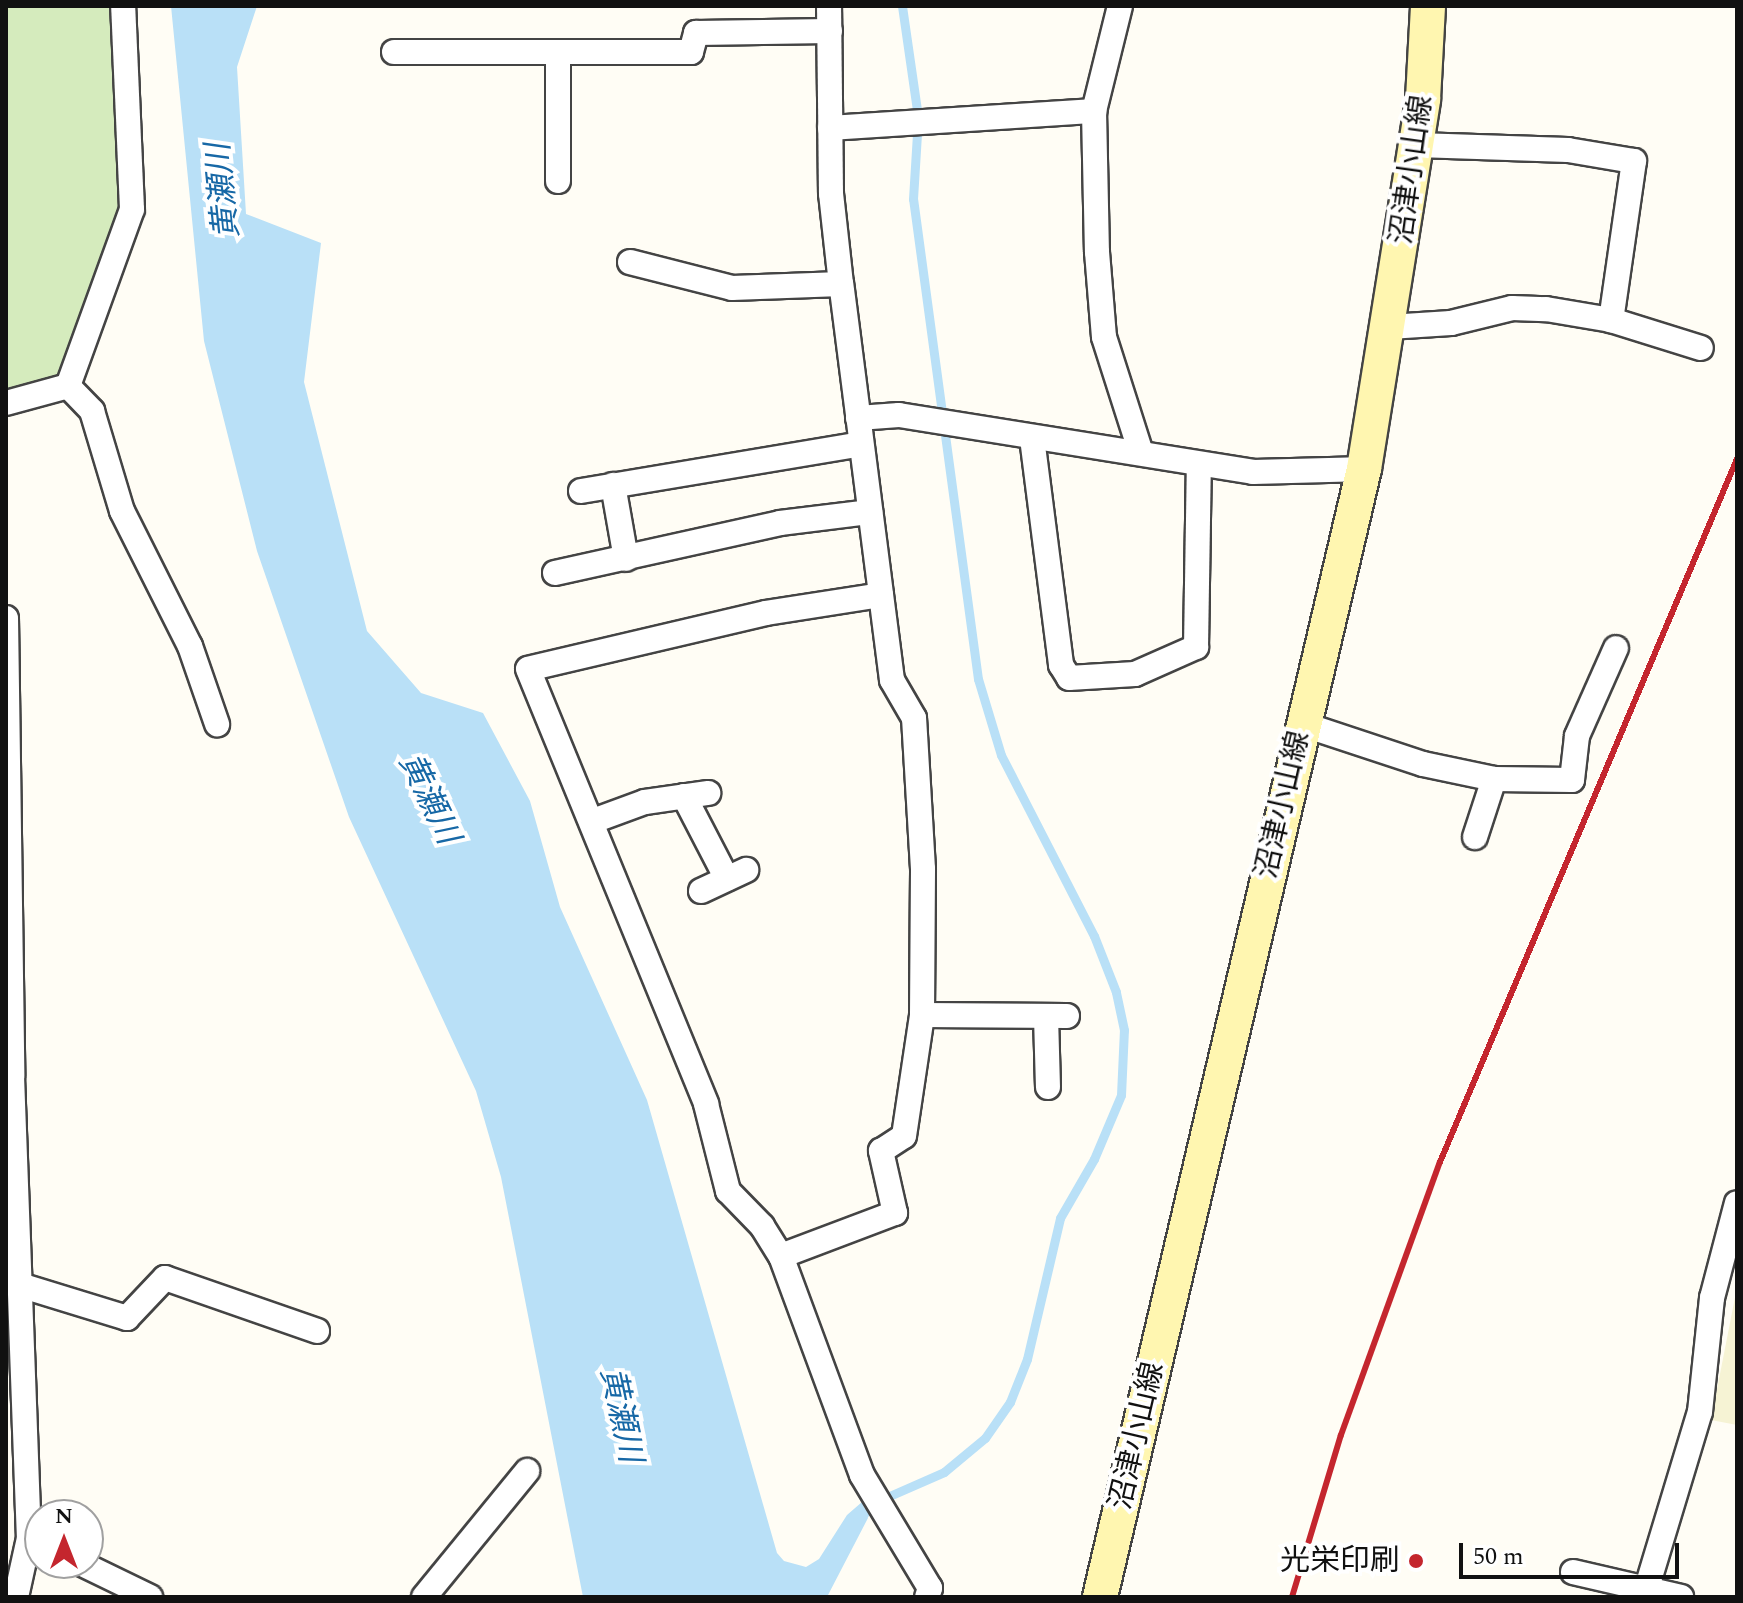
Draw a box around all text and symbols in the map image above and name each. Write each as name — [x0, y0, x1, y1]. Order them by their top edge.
street label: 沼津小山線 — [1384, 93, 1440, 247]
water label: 黄瀬川 — [200, 141, 248, 241]
street label: 沼津小山線 — [1249, 728, 1317, 882]
water label: 黄瀬川 — [390, 747, 466, 851]
street label: 沼津小山線 — [1103, 1359, 1171, 1513]
water label: 黄瀬川 — [591, 1364, 649, 1466]
north arrow — [24, 1499, 104, 1579]
text: N — [55, 1500, 73, 1533]
scale bar — [1463, 1527, 1683, 1577]
text: 50 m — [1473, 1539, 1524, 1575]
place label: 光栄印刷 — [1280, 1543, 1400, 1579]
marker: 光栄印刷 — [1407, 1552, 1425, 1570]

